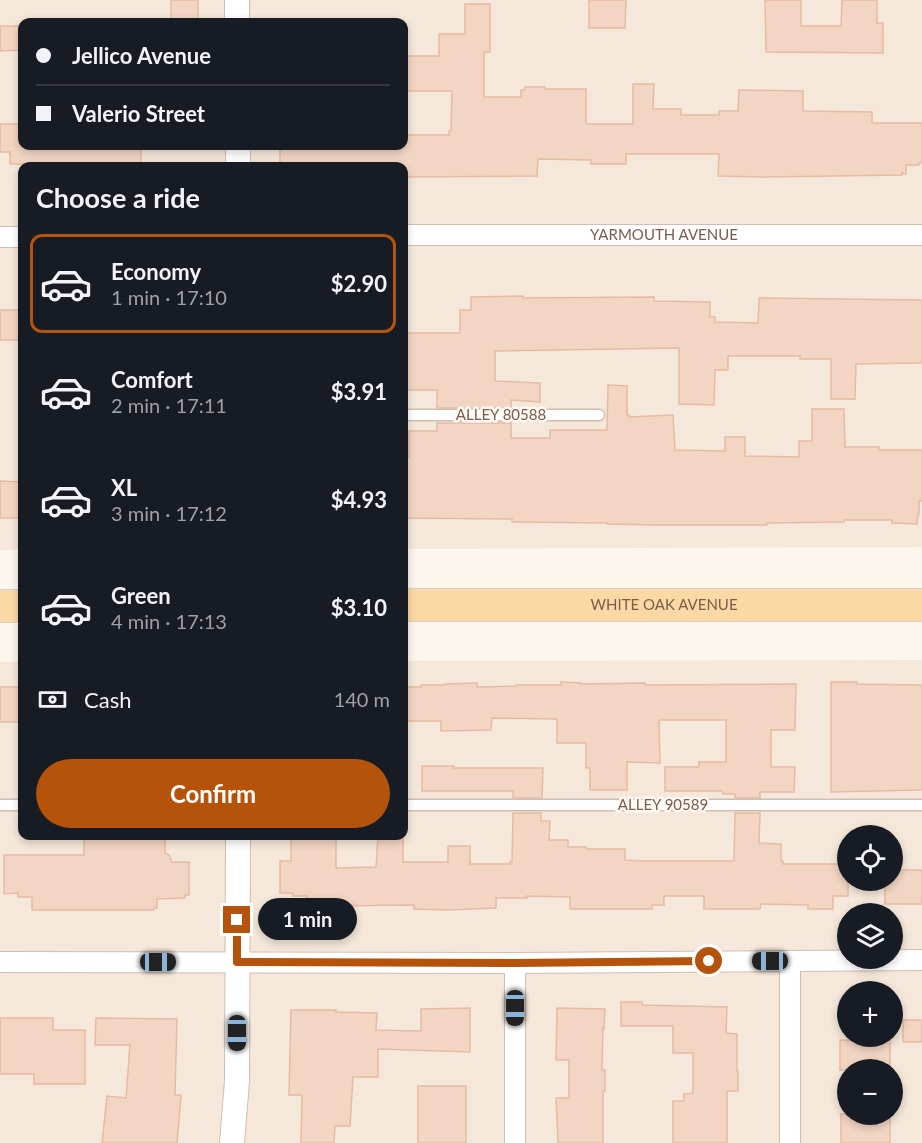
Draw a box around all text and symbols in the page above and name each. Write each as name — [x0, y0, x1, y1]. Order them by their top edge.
text: Jellico Avenue — [72, 42, 211, 69]
text: Valerio Street — [72, 100, 205, 127]
text: Choose a ride — [36, 181, 200, 214]
street label: YARMOUTH AVENUE — [590, 225, 738, 243]
icon: car — [39, 257, 93, 311]
text: Economy — [111, 258, 201, 285]
text: $2.90 — [331, 270, 387, 297]
text: 1 min · 17:10 — [111, 285, 227, 309]
icon: car — [39, 365, 93, 419]
text: Comfort — [111, 366, 193, 393]
text: $3.91 — [331, 378, 387, 405]
text: 2 min · 17:11 — [111, 393, 227, 417]
street label: ALLEY 80588 — [456, 405, 546, 423]
icon: car — [39, 473, 93, 527]
text: XL — [111, 474, 137, 501]
text: $4.93 — [331, 486, 387, 513]
text: 3 min · 17:12 — [111, 501, 227, 525]
icon: car — [39, 581, 93, 635]
text: Green — [111, 582, 171, 609]
text: $3.10 — [331, 594, 387, 621]
street label: WHITE OAK AVENUE — [590, 595, 738, 613]
text: 4 min · 17:13 — [111, 609, 227, 633]
icon: cash — [36, 683, 69, 716]
text: Cash — [84, 686, 131, 713]
text: 140 m — [334, 687, 390, 711]
button: Confirm — [36, 759, 390, 828]
street label: ALLEY 90589 — [618, 795, 708, 813]
map controls — [837, 825, 903, 1125]
button: locate — [837, 825, 903, 891]
callout: 1 min — [258, 899, 357, 941]
button: layers — [837, 903, 903, 969]
route end — [223, 906, 250, 933]
text: 1 min — [283, 907, 332, 931]
route start — [695, 947, 722, 974]
car — [752, 952, 788, 970]
car — [140, 953, 176, 971]
button: + — [837, 981, 903, 1047]
car — [506, 990, 524, 1026]
car — [228, 1015, 246, 1051]
button: − — [837, 1059, 903, 1125]

